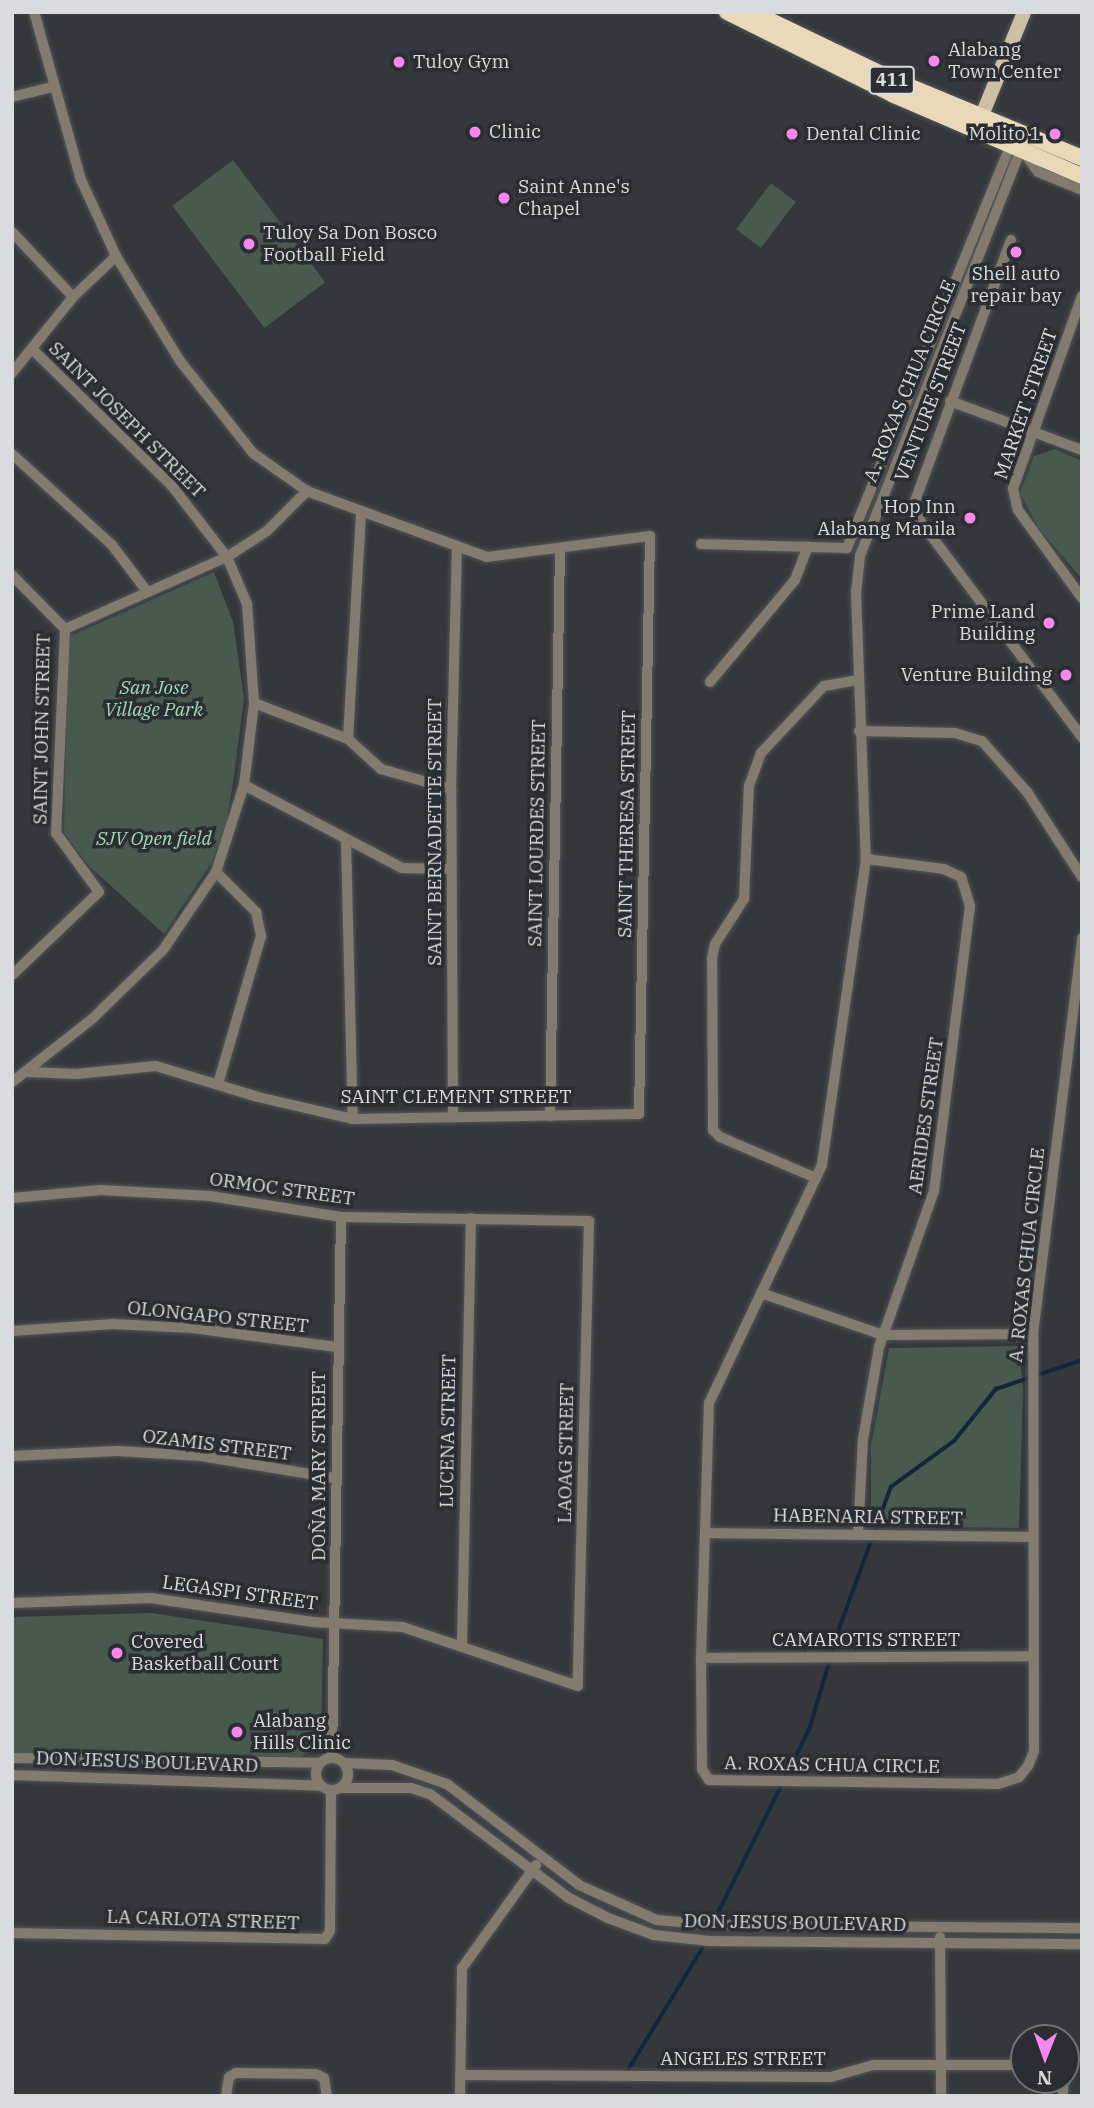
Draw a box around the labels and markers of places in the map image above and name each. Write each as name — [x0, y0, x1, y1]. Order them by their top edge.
place label: Alabang Town Center — [948, 39, 1061, 83]
place label: Tuloy Gym — [413, 51, 510, 73]
marker: Alabang Town Center — [926, 53, 942, 69]
marker: Tuloy Gym — [391, 54, 407, 70]
place label: Clinic — [489, 121, 541, 143]
place label: Dental Clinic — [806, 123, 921, 145]
place label: Molito 1 — [969, 123, 1041, 145]
marker: Clinic — [467, 124, 483, 140]
marker: Dental Clinic — [784, 126, 800, 142]
marker: Molito 1 — [1047, 126, 1063, 142]
place label: Saint Anne's Chapel — [518, 176, 630, 220]
marker: Saint Anne's Chapel — [496, 190, 512, 206]
place label: Tuloy Sa Don Bosco Football Field — [263, 222, 437, 266]
marker: Tuloy Sa Don Bosco Football Field — [241, 236, 257, 252]
marker: Shell auto repair bay — [1008, 244, 1024, 260]
place label: Shell auto repair bay — [970, 263, 1062, 307]
place label: Hop Inn Alabang Manila — [817, 496, 956, 540]
marker: Hop Inn Alabang Manila — [962, 510, 978, 526]
place label: Prime Land Building — [931, 601, 1035, 645]
marker: Prime Land Building — [1041, 615, 1057, 631]
place label: Venture Building — [901, 664, 1052, 686]
marker: Venture Building — [1058, 667, 1074, 683]
place label: Covered Basketball Court — [131, 1631, 279, 1675]
marker: Covered Basketball Court — [109, 1645, 125, 1661]
place label: Alabang Hills Clinic — [253, 1710, 351, 1754]
marker: Alabang Hills Clinic — [227, 1722, 247, 1742]

